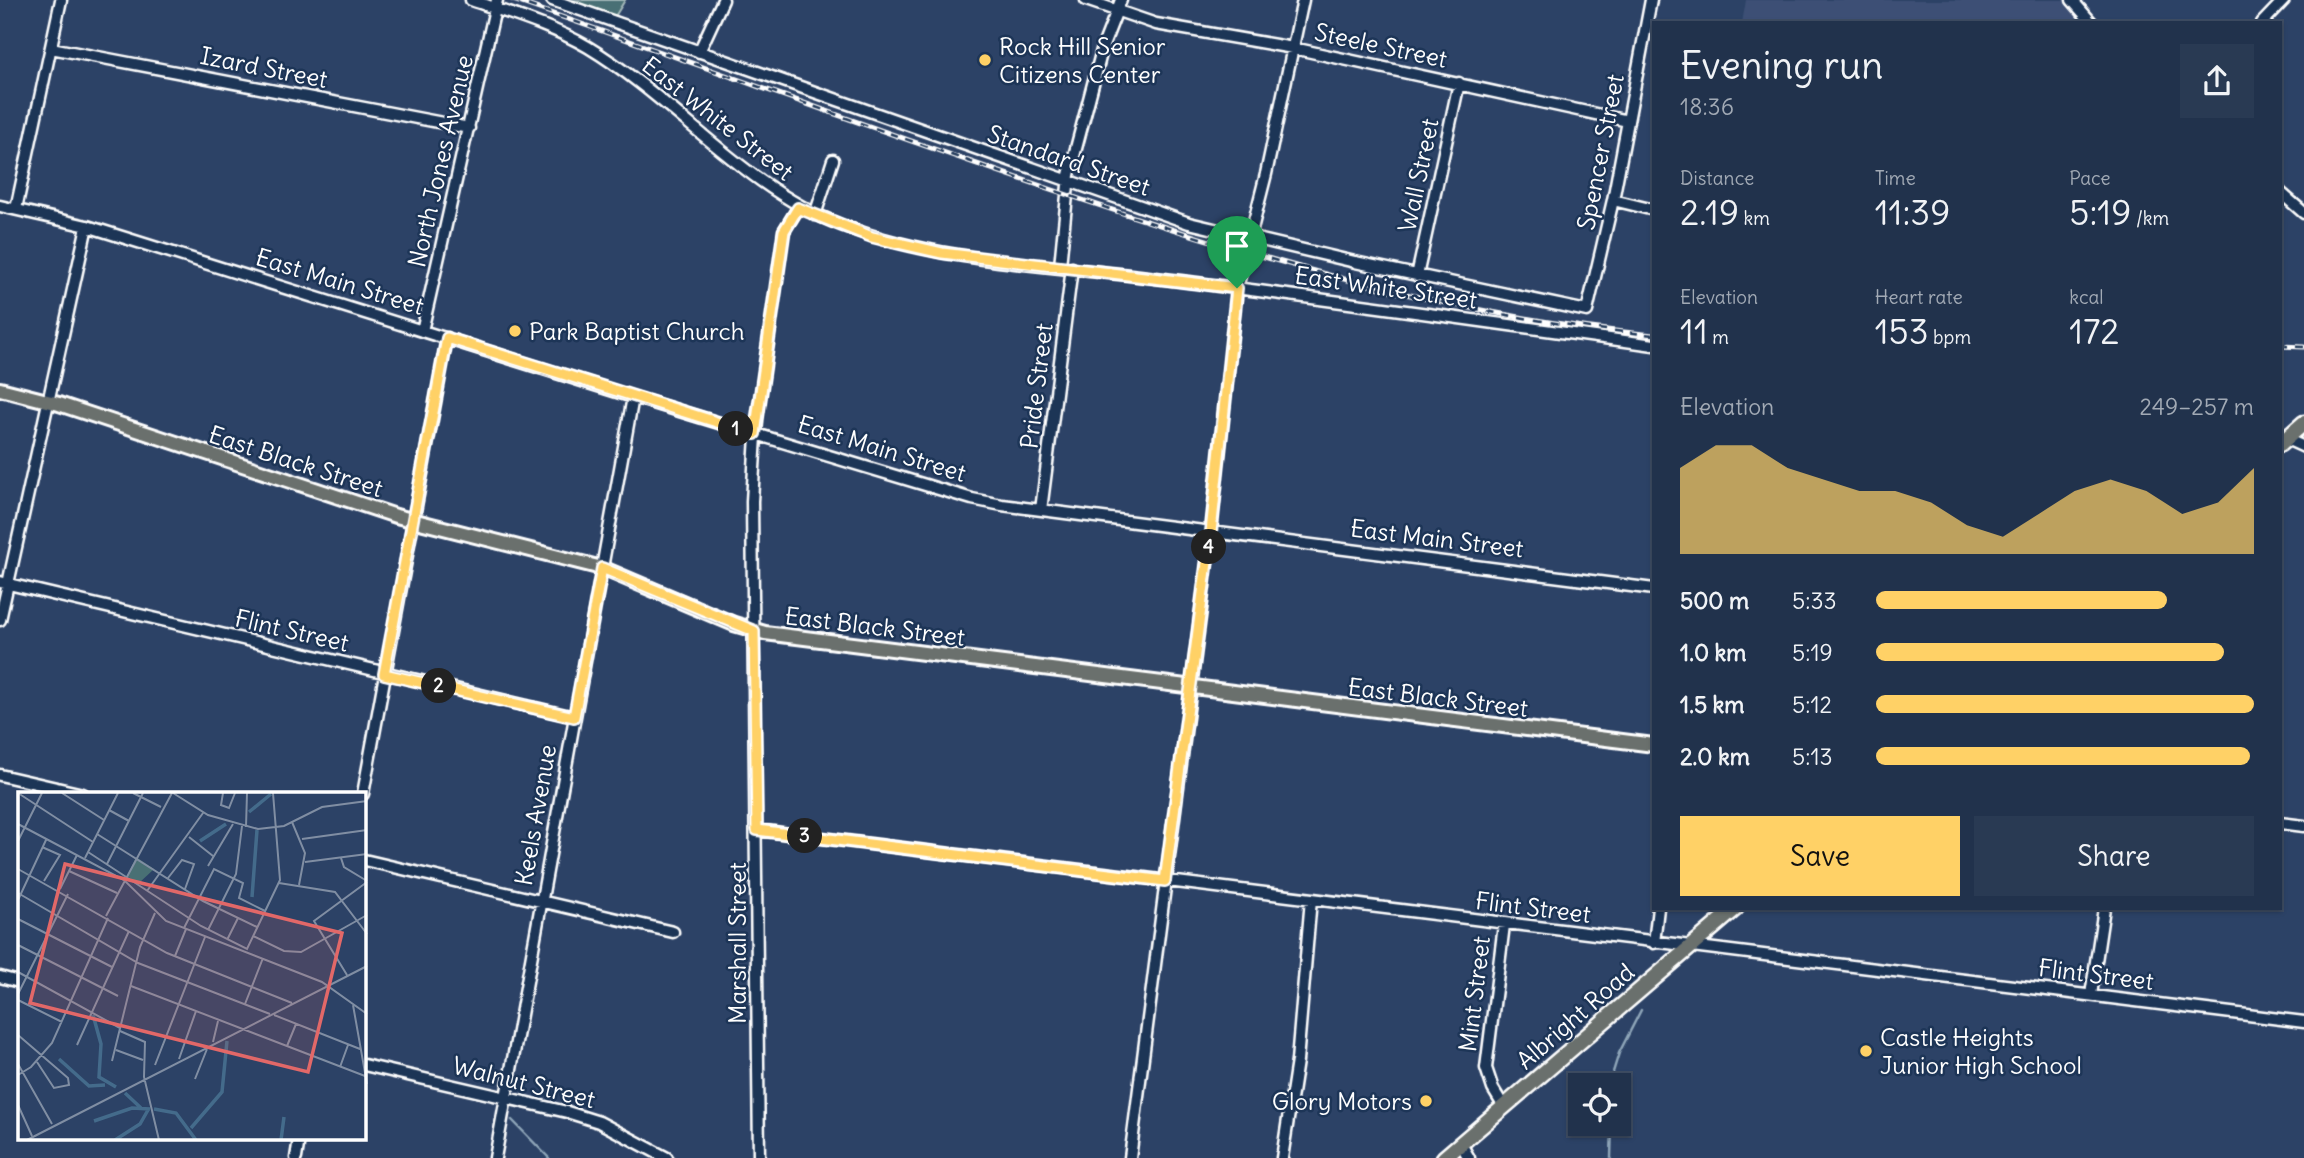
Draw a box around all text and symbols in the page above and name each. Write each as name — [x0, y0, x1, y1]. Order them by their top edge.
street label: Steele Street — [1312, 16, 1450, 74]
place label: Rock Hill Senior Citizens Center — [999, 31, 1166, 89]
street label: Izard Street — [198, 40, 330, 94]
text: Evening run — [1680, 42, 1883, 89]
button: share — [2180, 44, 2254, 118]
street label: East White Street — [636, 50, 800, 186]
street label: North Jones Avenue — [401, 52, 479, 270]
marker: Rock Hill Senior Citizens Center — [977, 52, 993, 68]
street label: Spencer Street — [1570, 72, 1630, 232]
text: 18:36 — [1680, 92, 1734, 121]
street label: Wall Street — [1391, 116, 1445, 234]
street label: Standard Street — [984, 118, 1154, 202]
text: Distance — [1680, 166, 1754, 190]
text: Time — [1875, 166, 1916, 190]
text: Pace — [2069, 166, 2111, 190]
text: 2.19 — [1680, 190, 1739, 234]
text: 11:39 — [1875, 190, 1950, 234]
text: 5:19 — [2069, 190, 2131, 234]
text: km — [1739, 206, 1770, 230]
text: /km — [2131, 206, 2169, 230]
pin — [1207, 216, 1267, 288]
icon: arrive — [1218, 227, 1256, 265]
street label: East Main Street — [252, 241, 428, 321]
street label: East White Street — [1293, 259, 1479, 315]
text: Elevation — [1680, 285, 1758, 309]
text: Heart rate — [1875, 285, 1963, 309]
text: kcal — [2069, 285, 2104, 309]
text: 11 — [1680, 309, 1708, 353]
text: 153 — [1875, 309, 1929, 353]
text: 172 — [2069, 309, 2120, 353]
place label: Park Baptist Church — [529, 316, 745, 346]
street label: Pride Street — [1013, 321, 1059, 451]
marker: Park Baptist Church — [507, 323, 523, 339]
text: m — [1708, 325, 1729, 349]
text: bpm — [1929, 325, 1971, 349]
text: Elevation — [1680, 392, 1774, 421]
text: 249–257 m — [2139, 392, 2254, 421]
street label: East Main Street — [794, 408, 970, 488]
pin: 1 — [718, 412, 754, 446]
text: 1 — [732, 416, 739, 440]
street label: East Black Street — [205, 419, 387, 503]
street label: East Main Street — [1349, 512, 1525, 564]
pin: 4 — [1192, 530, 1226, 564]
text: 4 — [1203, 534, 1214, 558]
text: 500 m — [1680, 586, 1749, 615]
text: 5:33 — [1792, 586, 1837, 615]
street label: East Black Street — [783, 600, 967, 652]
street label: Flint Street — [232, 602, 352, 658]
text: 1.0 km — [1680, 638, 1746, 667]
text: 5:19 — [1792, 638, 1833, 667]
pin: 2 — [422, 668, 457, 704]
street label: East Black Street — [1346, 671, 1530, 723]
text: 2 — [433, 673, 444, 697]
text: 1.5 km — [1680, 690, 1745, 719]
text: 5:12 — [1792, 690, 1832, 719]
street label: Keels Avenue — [508, 742, 562, 888]
text: 2.0 km — [1680, 742, 1750, 771]
text: 5:13 — [1792, 742, 1833, 771]
inset map — [18, 792, 366, 1140]
button: Save — [1680, 816, 1960, 896]
button: Share — [1974, 816, 2254, 896]
pin: 3 — [788, 818, 822, 854]
text: 3 — [799, 823, 810, 847]
street label: Marshall Street — [722, 862, 752, 1024]
street label: Flint Street — [1474, 885, 1592, 929]
street label: Mint Street — [1452, 934, 1496, 1054]
street label: Flint Street — [2037, 952, 2155, 996]
street label: Albright Road — [1510, 957, 1640, 1075]
place label: Castle Heights Junior High School — [1880, 1022, 2082, 1080]
marker: Castle Heights Junior High School — [1858, 1043, 1874, 1059]
street label: Walnut Street — [450, 1050, 598, 1114]
map controls — [1568, 1073, 1631, 1136]
button: locate — [1568, 1073, 1631, 1136]
place label: Glory Motors — [1272, 1086, 1412, 1116]
marker: Glory Motors — [1418, 1093, 1434, 1109]

